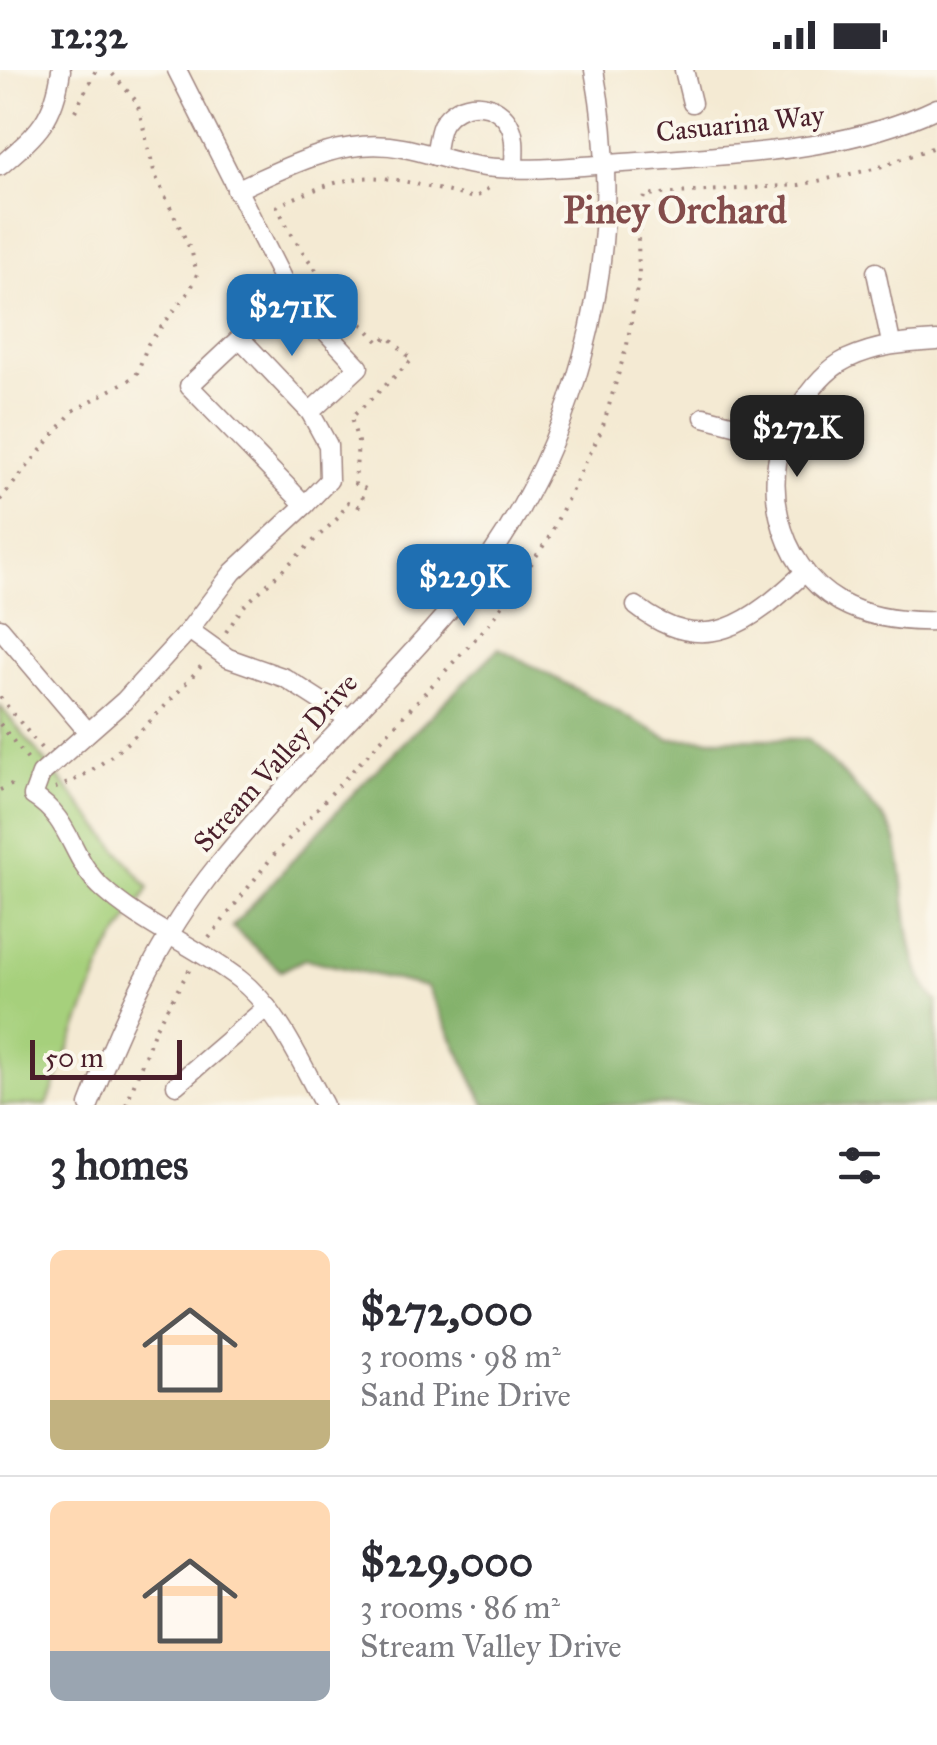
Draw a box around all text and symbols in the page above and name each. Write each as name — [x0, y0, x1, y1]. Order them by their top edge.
text: 12:32 — [50, 12, 127, 58]
street label: Casuarina Way — [654, 97, 827, 150]
district label: Piney Orchard — [563, 187, 788, 233]
pin: $271K — [222, 274, 362, 359]
text: $271K — [249, 287, 335, 326]
pin: $272K — [727, 395, 867, 480]
text: $272K — [752, 408, 842, 447]
pin: $229K — [394, 544, 534, 629]
text: $229K — [419, 557, 509, 596]
street label: Stream Valley Drive — [186, 666, 365, 859]
scale bar — [30, 1035, 182, 1080]
text: 50 m — [45, 1040, 104, 1075]
icon: filters — [832, 1138, 887, 1193]
text: 3 homes — [50, 1139, 188, 1191]
text: $272,000 — [360, 1285, 533, 1337]
icon: home — [130, 1290, 250, 1410]
text: 3 rooms · 98 m² — [360, 1337, 561, 1376]
text: Sand Pine Drive — [360, 1376, 571, 1415]
text: $229,000 — [360, 1536, 533, 1588]
icon: home — [130, 1541, 250, 1661]
text: 3 rooms · 86 m² — [360, 1588, 560, 1627]
text: Stream Valley Drive — [360, 1627, 622, 1666]

